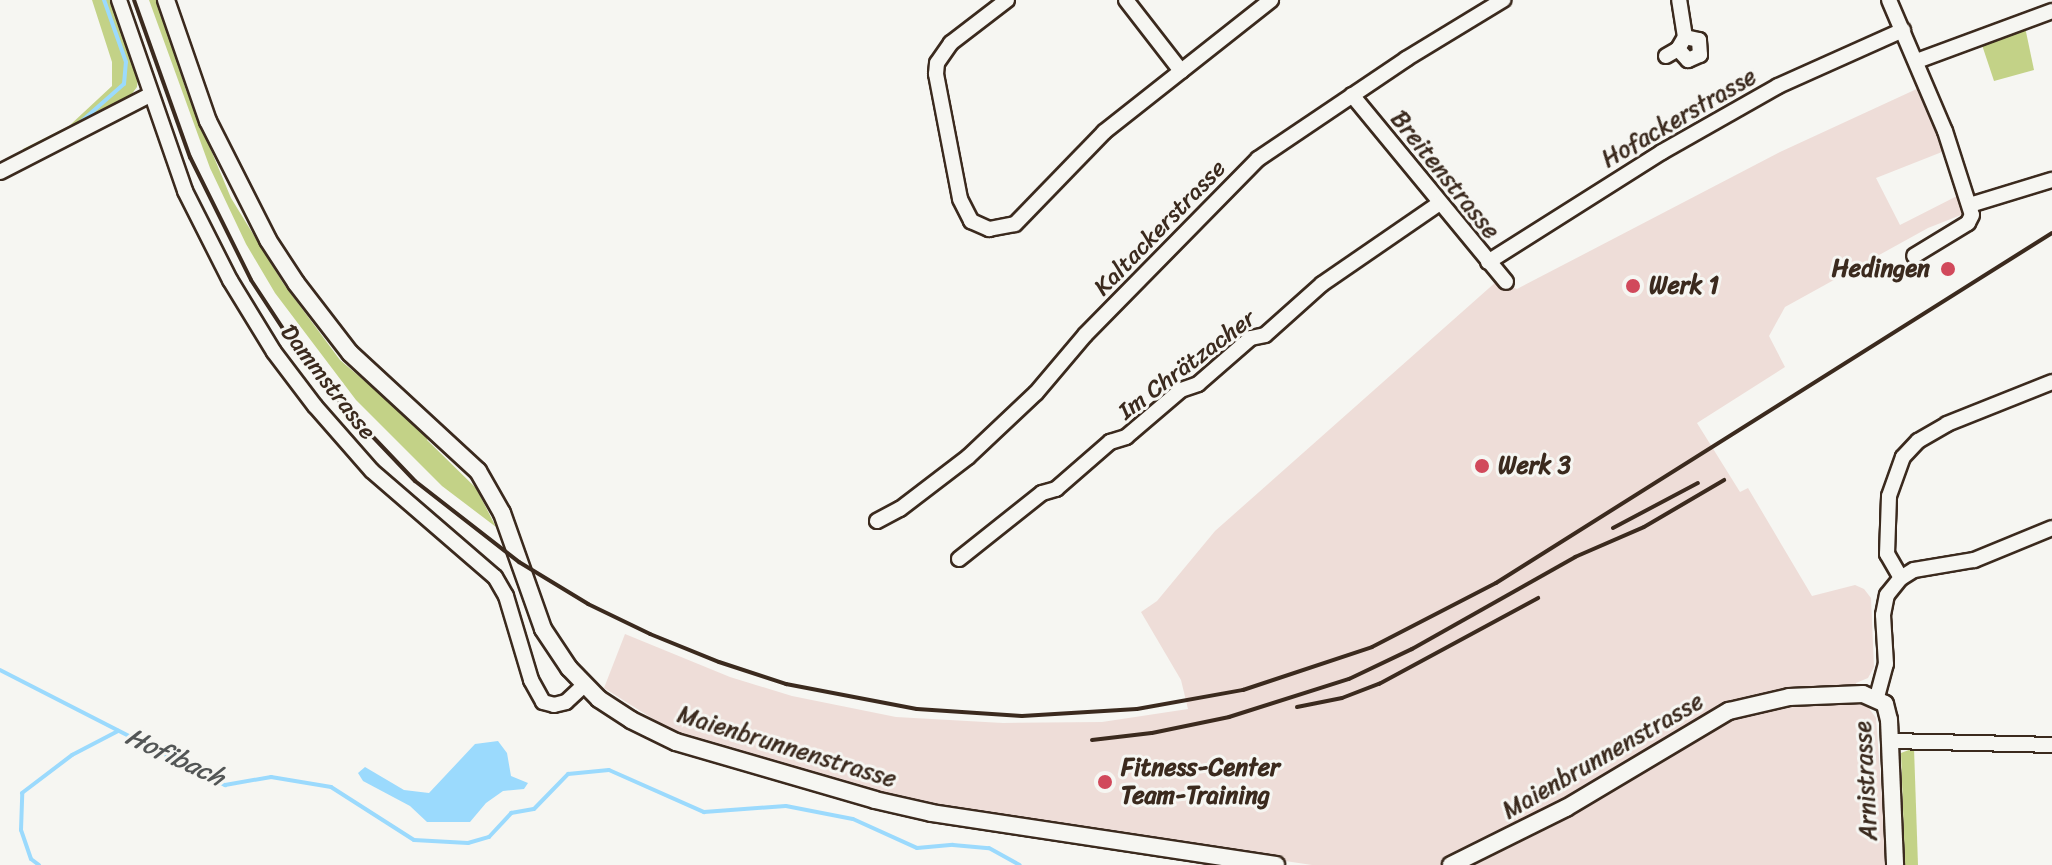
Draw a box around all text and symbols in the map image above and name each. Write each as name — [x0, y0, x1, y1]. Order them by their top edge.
street label: Hofackerstrasse — [1597, 62, 1761, 174]
street label: Breitenstrasse — [1384, 105, 1506, 245]
street label: Kaltackerstrasse — [1088, 154, 1232, 302]
place label: Hedingen — [1832, 255, 1930, 283]
marker: Hedingen — [1937, 258, 1959, 280]
place label: Werk 1 — [1649, 272, 1719, 300]
marker: Werk 1 — [1624, 277, 1642, 295]
street label: Im Chrätzacher — [1113, 304, 1261, 426]
street label: Dammstrasse — [274, 319, 382, 445]
place label: Werk 3 — [1498, 452, 1571, 480]
marker: Werk 3 — [1473, 457, 1491, 475]
street label: Maienbrunnenstrasse — [1497, 687, 1709, 825]
street label: Maienbrunnenstrasse — [674, 700, 900, 794]
street label: Arnistrasse — [1848, 720, 1884, 842]
water label: Hofibach — [121, 721, 229, 793]
place label: Fitness-Center Team-Training — [1121, 754, 1280, 810]
marker: Fitness-Center Team-Training — [1096, 773, 1114, 791]

